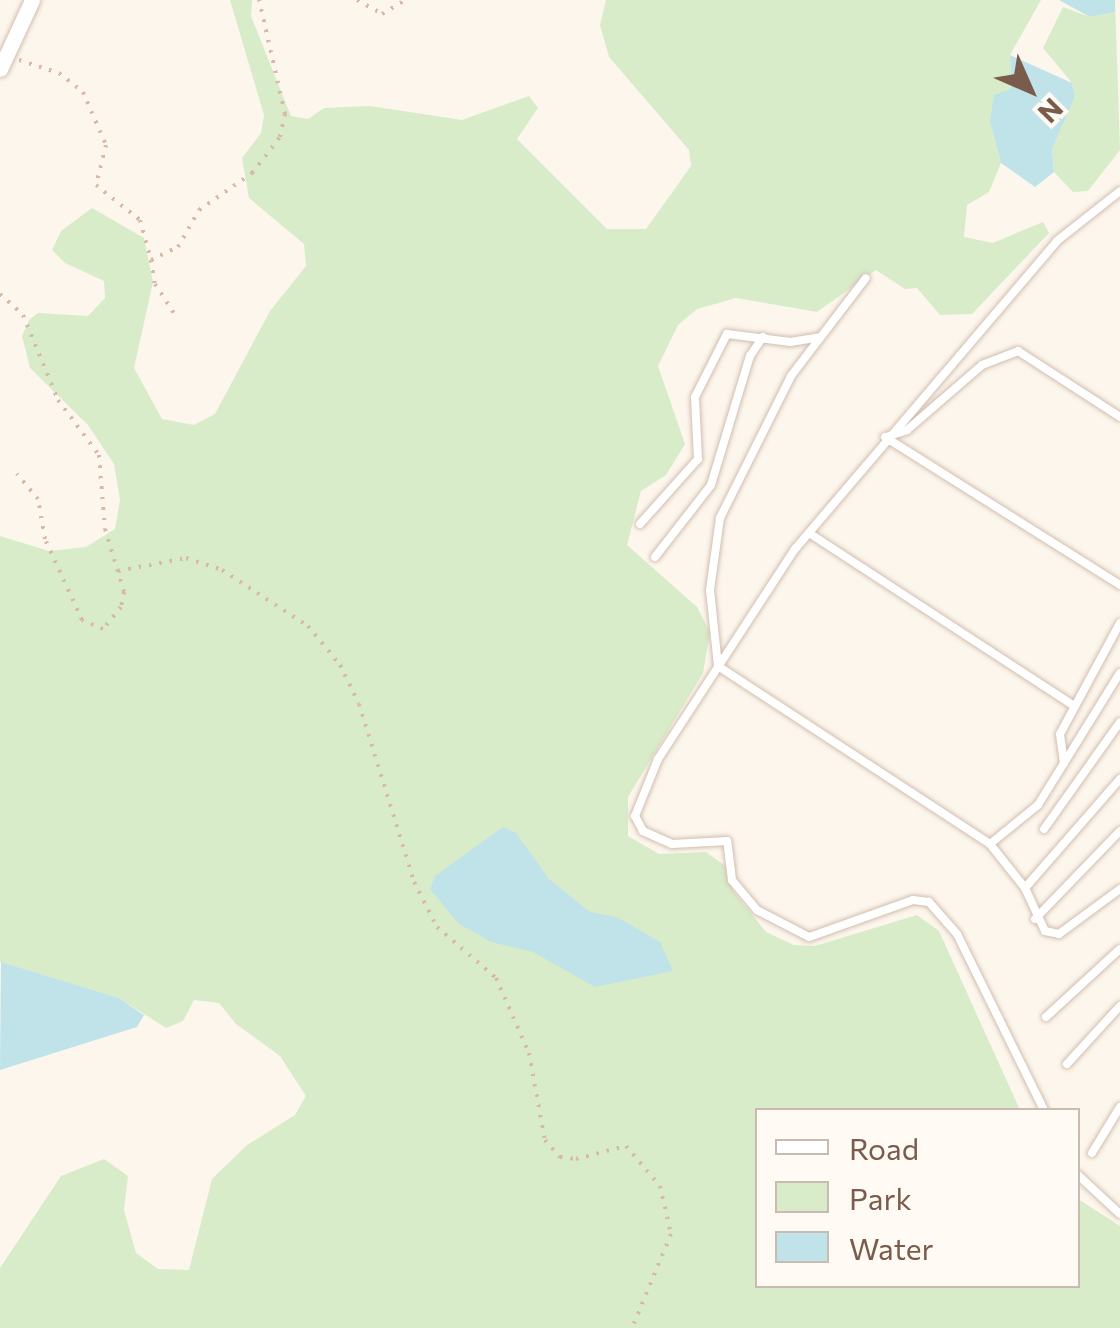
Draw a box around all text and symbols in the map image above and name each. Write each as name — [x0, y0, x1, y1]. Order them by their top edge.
north arrow — [980, 40, 1080, 140]
text: N — [1032, 92, 1071, 131]
legend — [755, 1108, 1080, 1288]
text: Road — [849, 1129, 919, 1166]
text: Park — [849, 1179, 912, 1216]
text: Water — [849, 1229, 934, 1266]

